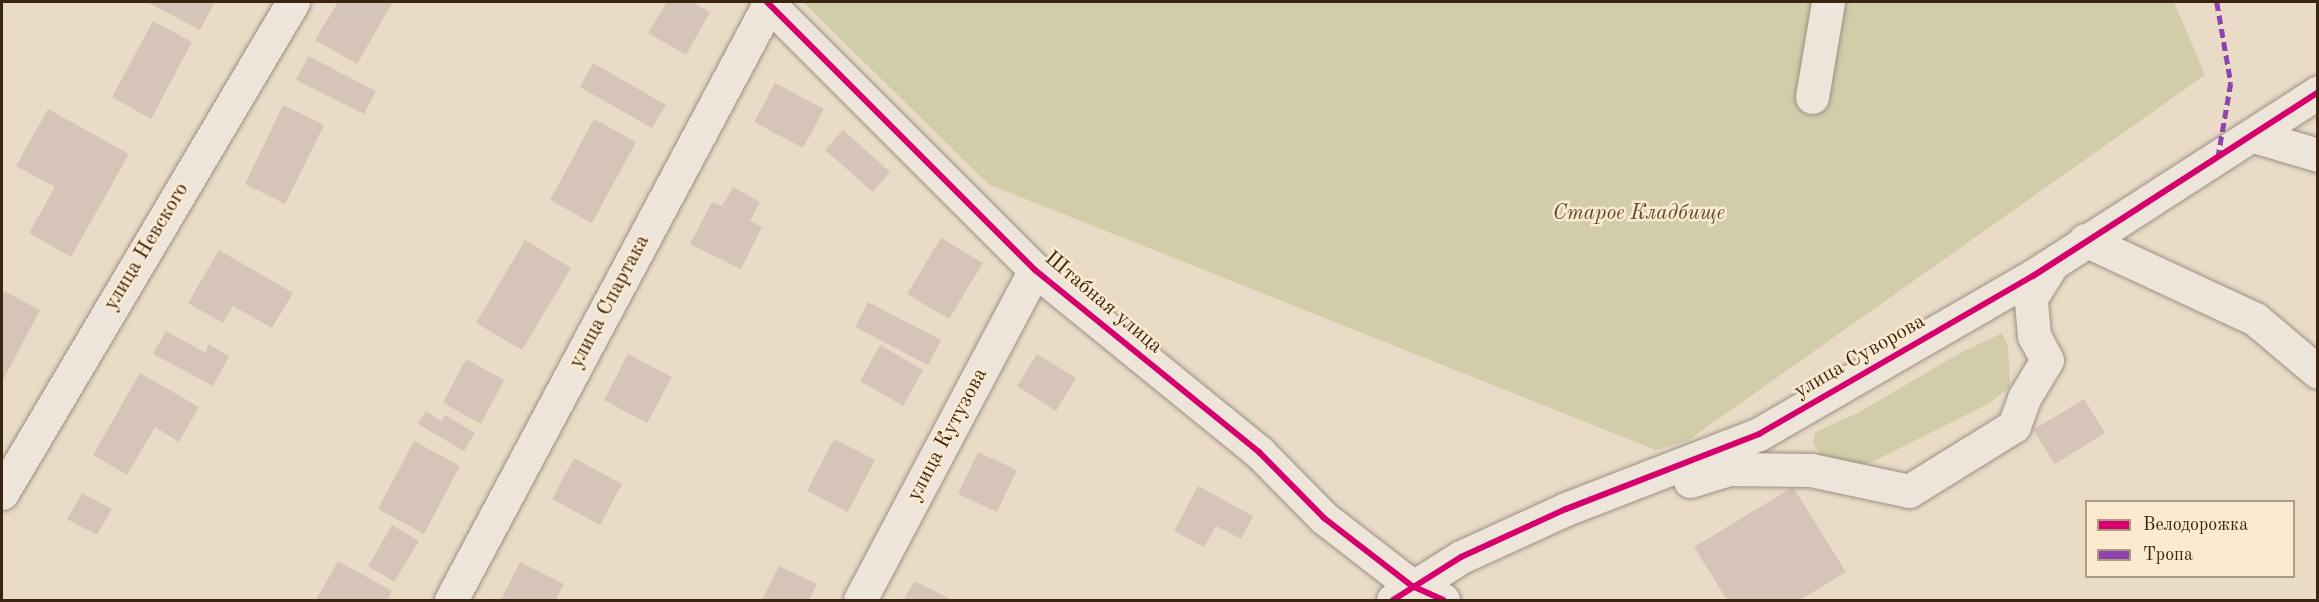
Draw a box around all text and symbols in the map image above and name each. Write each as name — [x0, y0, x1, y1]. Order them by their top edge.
street label: улица Невского — [99, 179, 195, 315]
park label: Старое Кладбище — [1553, 201, 1725, 227]
street label: улица Спартака — [564, 231, 656, 373]
street label: Штабная улица — [1039, 246, 1167, 360]
street label: улица Суворова — [1790, 309, 1930, 405]
street label: улица Кутузова — [902, 364, 994, 506]
legend — [2085, 500, 2295, 578]
text: Велодорожка — [2143, 516, 2248, 534]
text: Тропа — [2143, 546, 2193, 564]

